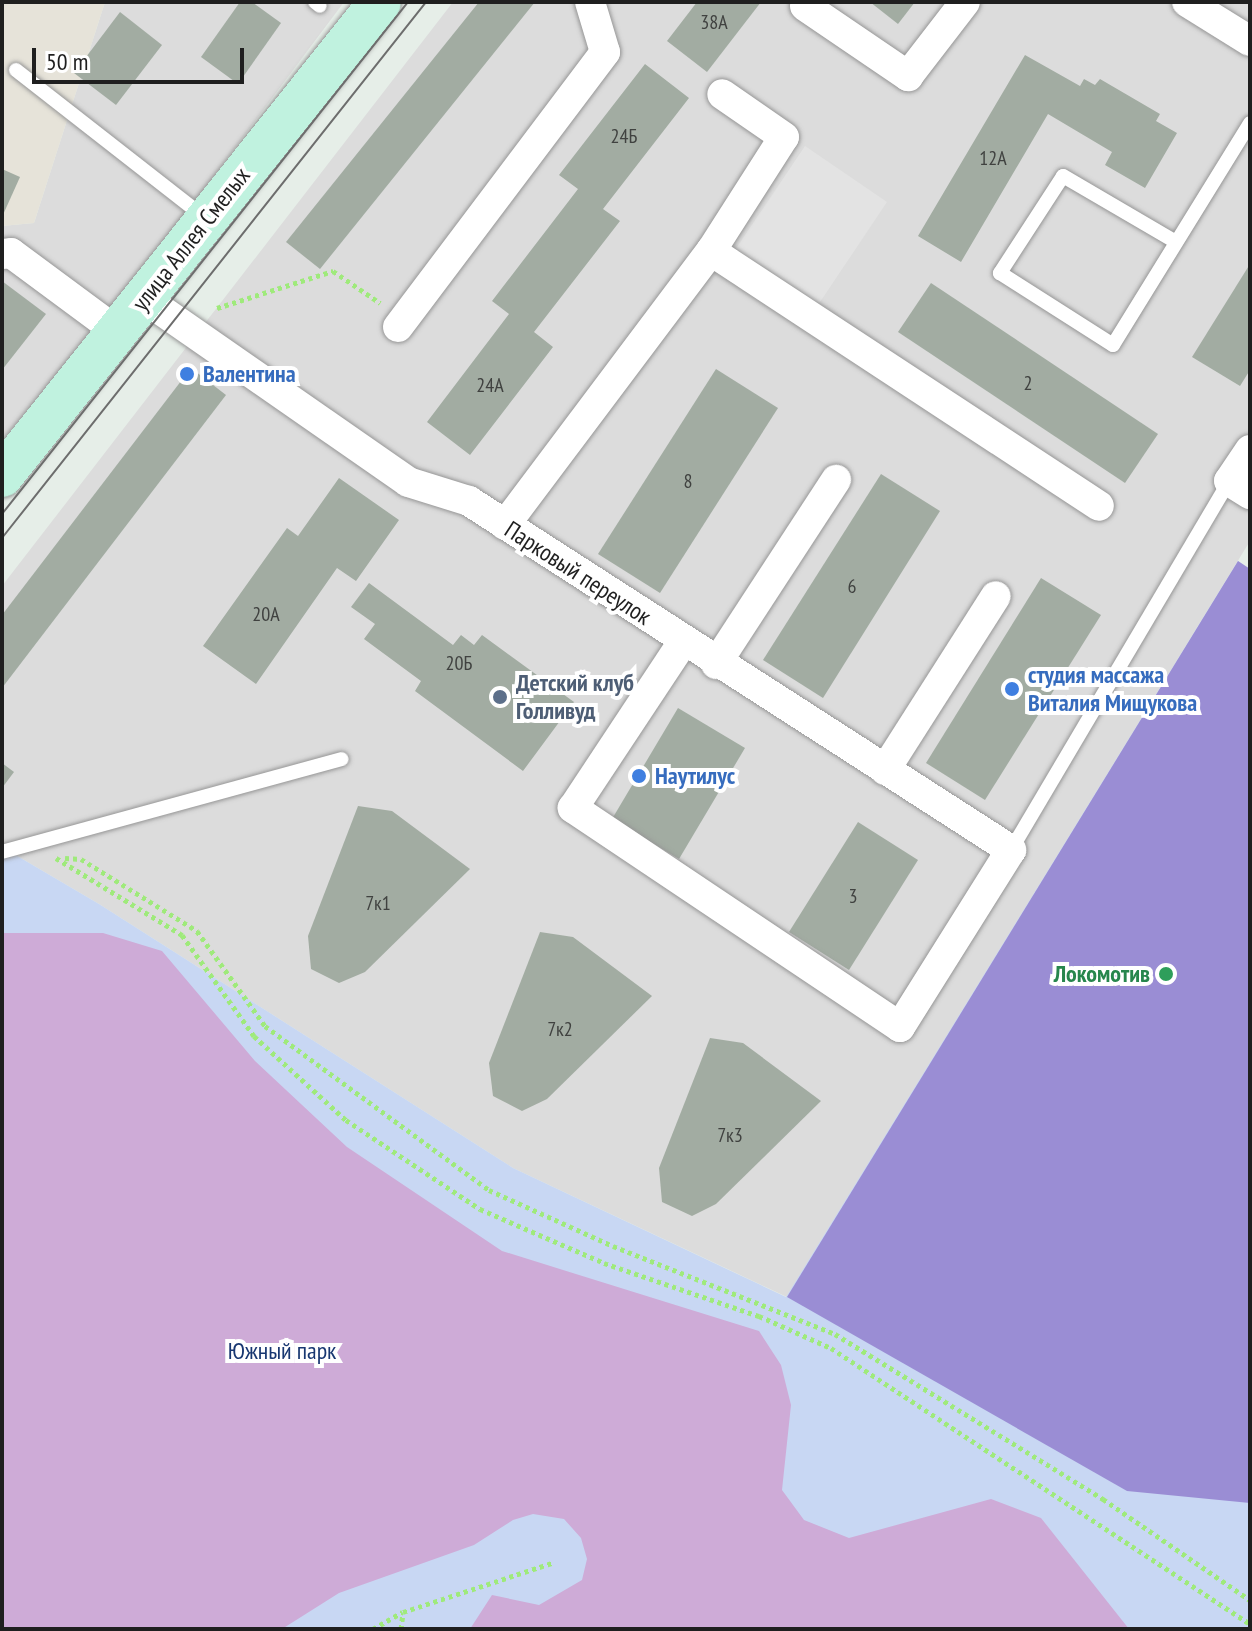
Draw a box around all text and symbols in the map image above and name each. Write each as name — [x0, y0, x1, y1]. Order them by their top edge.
house number: 38А — [700, 10, 728, 34]
scale bar — [36, 32, 248, 82]
text: 50 m — [46, 46, 88, 77]
house number: 24Б — [611, 124, 637, 148]
house number: 12А — [979, 146, 1007, 170]
street label: улица Аллея Смелых — [126, 161, 256, 317]
place label: Валентина — [203, 360, 296, 388]
marker: Валентина — [178, 365, 196, 383]
house number: 2 — [1024, 371, 1032, 395]
house number: 24А — [476, 373, 504, 397]
house number: 8 — [684, 469, 692, 493]
street label: Парковый переулок — [499, 515, 657, 631]
house number: 6 — [848, 574, 856, 598]
house number: 20А — [252, 602, 280, 626]
house number: 20Б — [446, 651, 472, 675]
place label: студия массажа Виталия Мищукова — [1028, 661, 1197, 717]
place label: Детский клуб Голливуд — [516, 669, 634, 725]
marker: студия массажа Виталия Мищукова — [1003, 680, 1021, 698]
marker: Детский клуб Голливуд — [491, 688, 509, 706]
place label: Наутилус — [655, 762, 735, 790]
marker: Наутилус — [630, 767, 648, 785]
house number: 3 — [849, 884, 857, 908]
house number: 7к1 — [365, 891, 391, 915]
place label: Локомотив — [1054, 960, 1150, 988]
marker: Локомотив — [1157, 965, 1175, 983]
house number: 7к2 — [547, 1017, 573, 1041]
house number: 7к3 — [717, 1123, 743, 1147]
park label: Южный парк — [228, 1337, 336, 1365]

